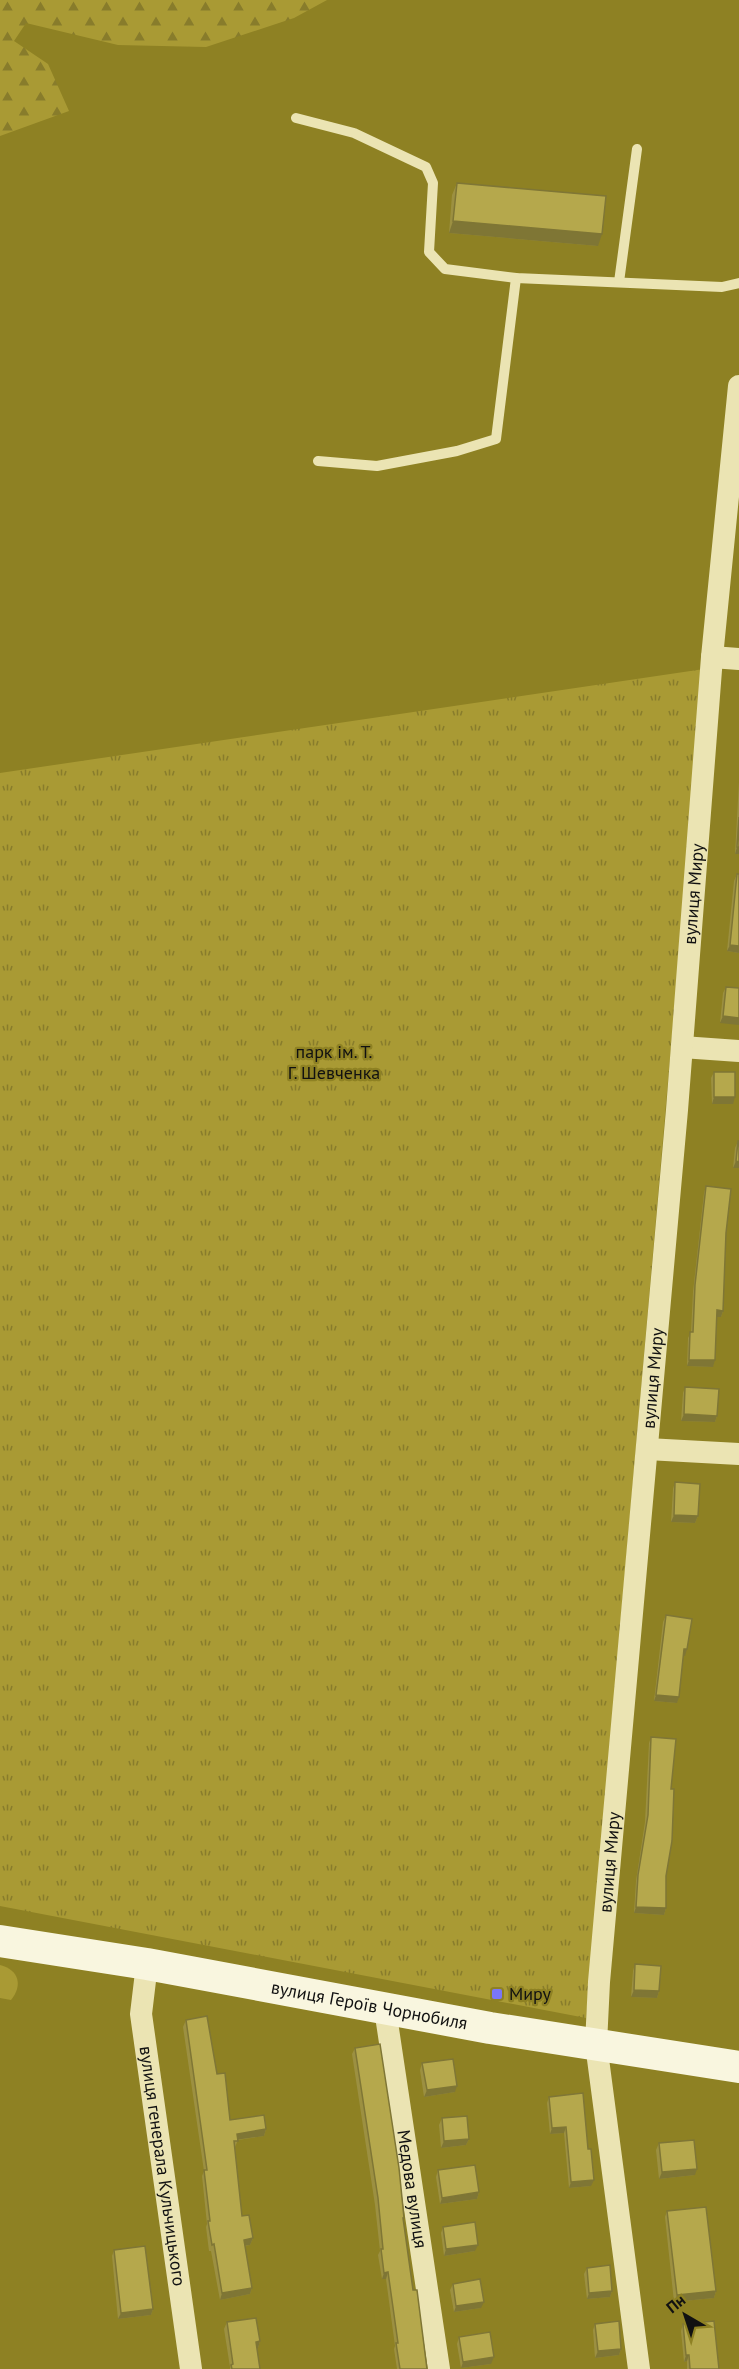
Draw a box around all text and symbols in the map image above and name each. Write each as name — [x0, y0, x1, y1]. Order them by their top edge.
street label: вулиця Миру — [678, 842, 709, 945]
park label: парк ім. Т. Г. Шевченка — [288, 1040, 380, 1084]
street label: вулиця Миру — [637, 1326, 669, 1430]
street label: вулиця Миру — [593, 1810, 625, 1914]
street label: вулиця Героїв Чорнобиля — [269, 1975, 470, 2035]
place label: Миру — [509, 1982, 552, 2005]
marker: Миру — [490, 1987, 504, 2001]
street label: вулиця генерала Кульчицького — [135, 2045, 191, 2288]
street label: Медова вулиця — [392, 2128, 433, 2250]
north arrow — [655, 2285, 715, 2345]
text: Пн — [662, 2290, 689, 2317]

